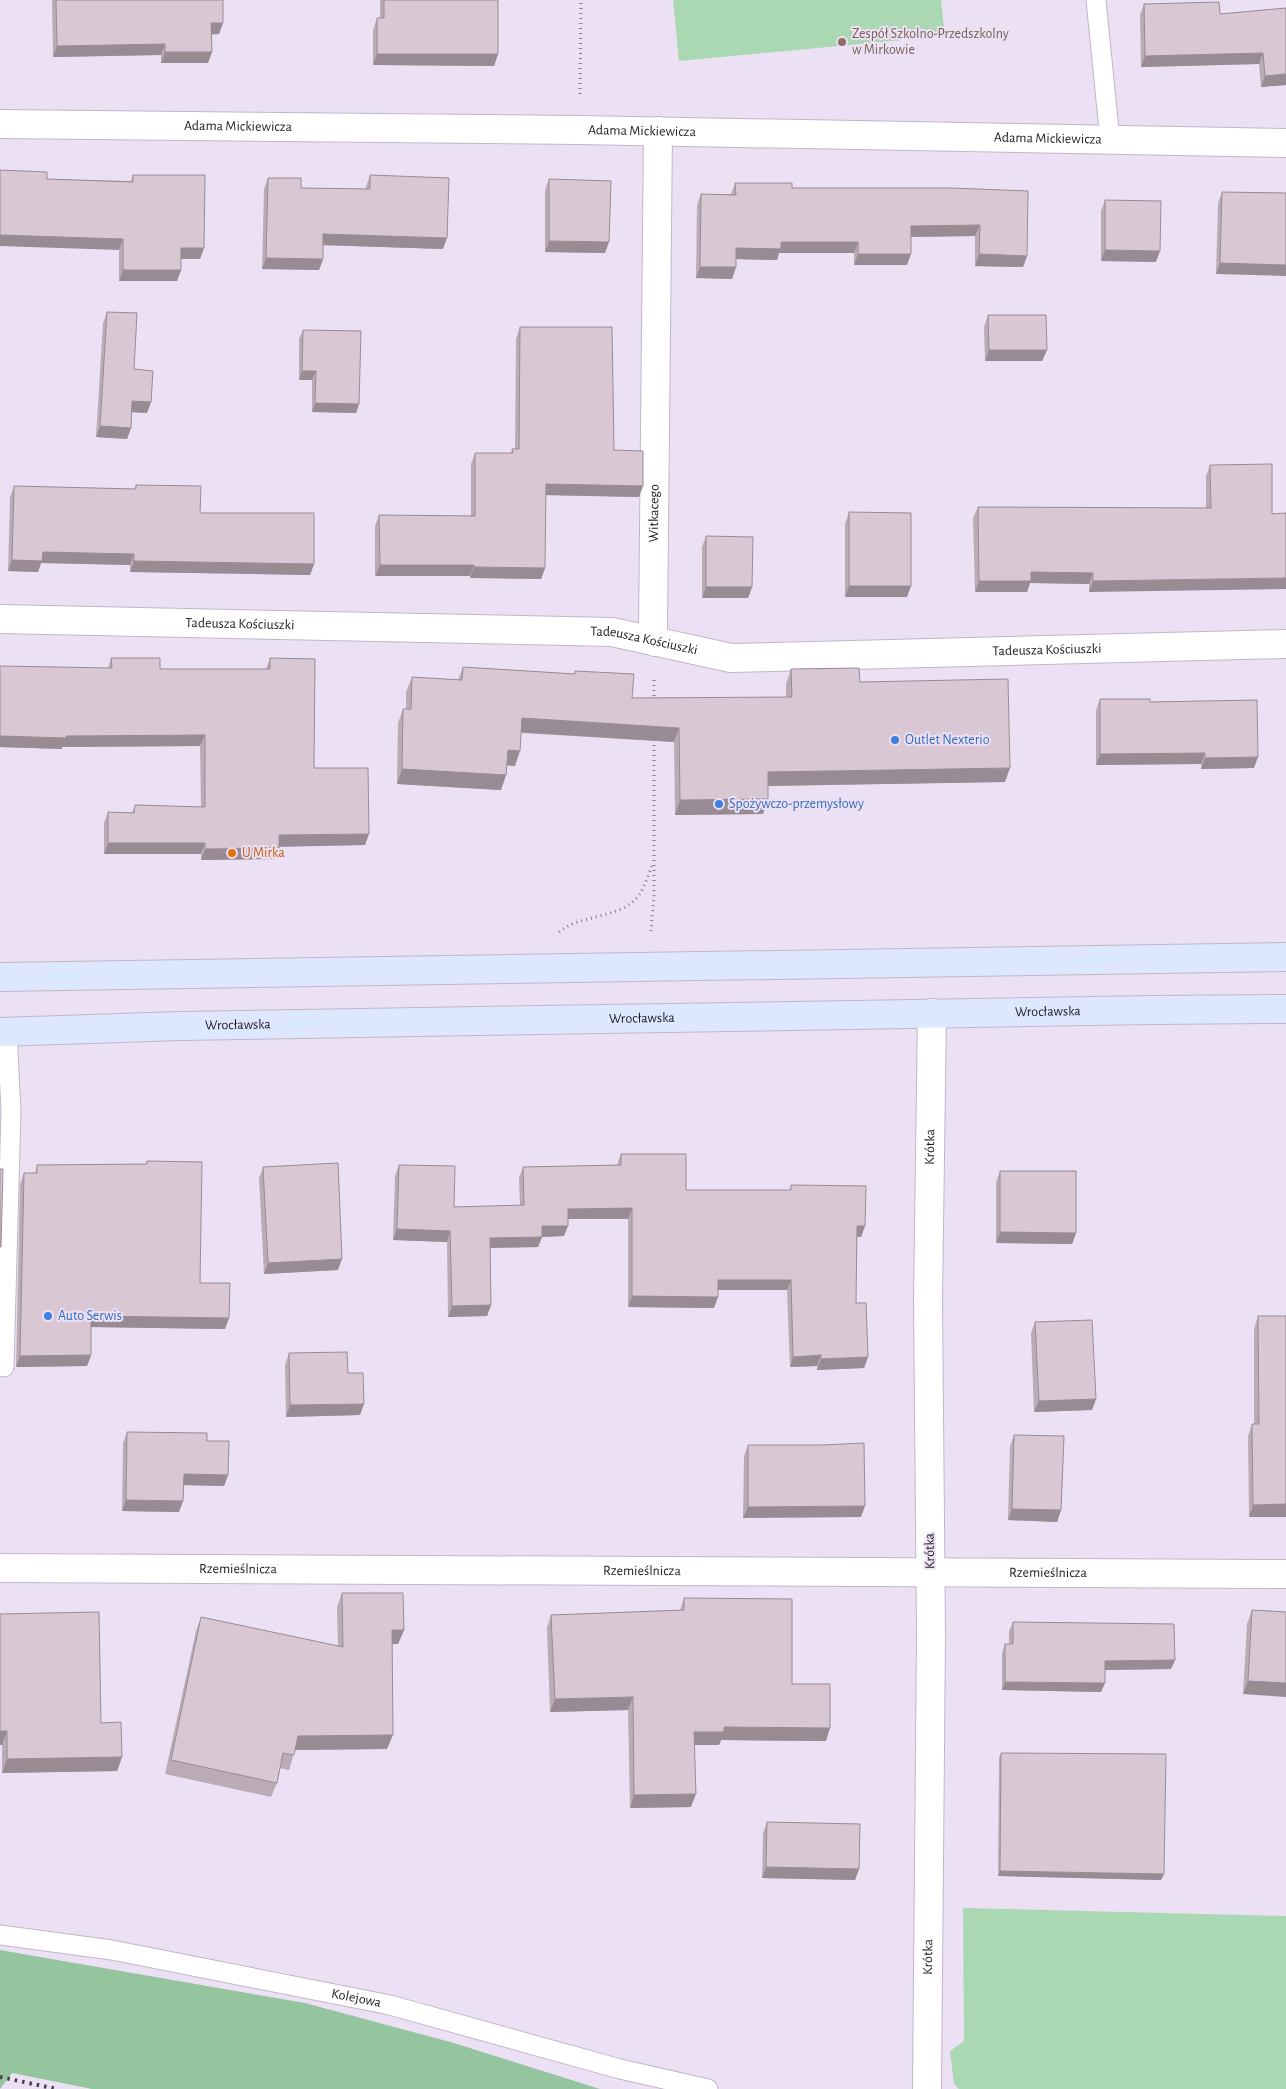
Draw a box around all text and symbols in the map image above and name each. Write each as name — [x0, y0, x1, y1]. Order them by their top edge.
place label: Zespół Szkolno-Przedszkolny w Mirkowie — [852, 27, 1009, 57]
marker: Zespół Szkolno-Przedszkolny w Mirkowie — [836, 36, 848, 48]
street label: Adama Mickiewicza — [184, 119, 293, 134]
street label: Adama Mickiewicza — [588, 123, 697, 139]
street label: Adama Mickiewicza — [994, 131, 1103, 147]
street label: Witkacego — [647, 484, 661, 542]
street label: Tadeusza Kościuszki — [185, 616, 295, 632]
street label: Tadeusza Kościuszki — [590, 625, 699, 657]
street label: Tadeusza Kościuszki — [992, 642, 1102, 658]
place label: Outlet Nexterio — [905, 733, 990, 747]
marker: Outlet Nexterio — [889, 734, 901, 746]
place label: Spożywczo-przemysłowy — [729, 797, 864, 811]
marker: Spożywczo-przemysłowy — [713, 798, 725, 810]
place label: U Mirka — [242, 846, 285, 860]
marker: U Mirka — [226, 847, 238, 859]
street label: Wrocławska — [1015, 1004, 1081, 1019]
street label: Wrocławska — [609, 1011, 675, 1026]
street label: Wrocławska — [205, 1018, 271, 1033]
street label: Krótka — [923, 1128, 937, 1165]
place label: Auto Serwis — [58, 1309, 122, 1323]
marker: Auto Serwis — [42, 1310, 54, 1322]
street label: Krótka — [923, 1532, 937, 1569]
street label: Rzemieślnicza — [199, 1562, 277, 1576]
street label: Rzemieślnicza — [603, 1564, 681, 1578]
street label: Rzemieślnicza — [1009, 1566, 1087, 1580]
street label: Krótka — [921, 1938, 935, 1975]
street label: Kolejowa — [330, 1987, 383, 2010]

